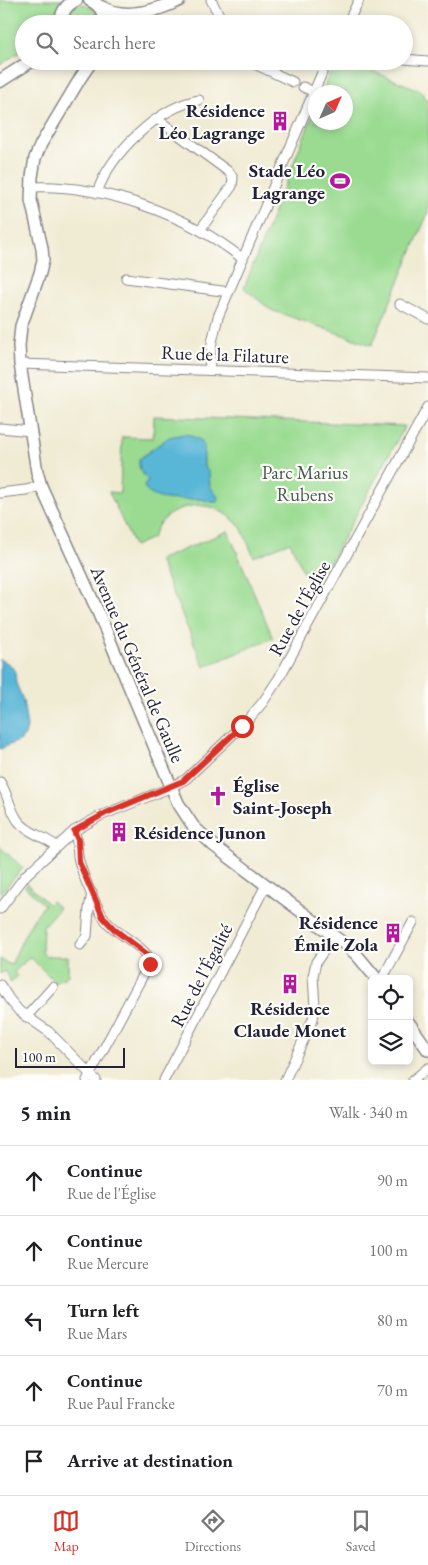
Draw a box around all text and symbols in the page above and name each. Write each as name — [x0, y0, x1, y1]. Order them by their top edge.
search box — [15, 15, 413, 70]
icon: search — [33, 29, 61, 57]
text: Search here — [73, 30, 155, 55]
north arrow — [308, 85, 353, 130]
place label: Résidence Léo Lagrange — [158, 98, 265, 145]
building icon: Résidence Léo Lagrange — [269, 110, 291, 132]
place label: Stade Léo Lagrange — [249, 158, 325, 205]
sports icon: Stade Léo Lagrange — [329, 170, 351, 192]
street label: Rue de la Filature — [161, 340, 289, 369]
park label: Parc Marius Rubens — [262, 460, 348, 507]
street label: Rue de l'Église — [263, 556, 336, 661]
street label: Avenue du Général de Gaulle — [84, 561, 190, 766]
route start — [231, 715, 254, 738]
place label: Église Saint-Joseph — [233, 773, 332, 820]
church icon: Église Saint-Joseph — [207, 785, 229, 807]
place label: Résidence Junon — [134, 820, 266, 845]
building icon: Résidence Junon — [108, 821, 130, 843]
place label: Résidence Émile Zola — [294, 910, 379, 957]
street label: Rue de l'Égalité — [165, 919, 238, 1031]
building icon: Résidence Émile Zola — [382, 922, 404, 944]
route end — [139, 953, 162, 976]
building icon: Résidence Claude Monet — [279, 973, 301, 995]
map controls — [368, 975, 413, 1065]
button: locate — [368, 975, 413, 1020]
place label: Résidence Claude Monet — [234, 996, 346, 1043]
button: layers — [368, 1020, 413, 1065]
scale bar — [15, 1045, 125, 1068]
text: 100 m — [22, 1048, 56, 1066]
text: 5 min — [20, 1099, 71, 1126]
text: Walk · 340 m — [329, 1102, 408, 1123]
text: Continue — [67, 1158, 142, 1183]
icon: ahead — [20, 1167, 48, 1195]
text: 90 m — [377, 1170, 408, 1191]
text: Rue de l'Église — [67, 1183, 156, 1204]
text: Continue — [67, 1228, 142, 1253]
icon: ahead — [20, 1237, 48, 1265]
text: 100 m — [369, 1240, 408, 1261]
text: Rue Mercure — [67, 1253, 149, 1274]
text: Turn left — [67, 1298, 139, 1323]
icon: left — [20, 1307, 48, 1335]
text: 80 m — [377, 1310, 408, 1331]
text: Rue Mars — [67, 1323, 127, 1344]
text: Continue — [67, 1368, 142, 1393]
icon: ahead — [20, 1377, 48, 1405]
text: 70 m — [377, 1380, 408, 1401]
text: Rue Paul Francke — [67, 1393, 175, 1414]
icon: arrive — [20, 1447, 48, 1475]
text: Arrive at destination — [67, 1448, 233, 1473]
tab: Map — [52, 1507, 80, 1555]
tab: Directions — [185, 1507, 241, 1555]
tab: Saved — [346, 1507, 376, 1555]

